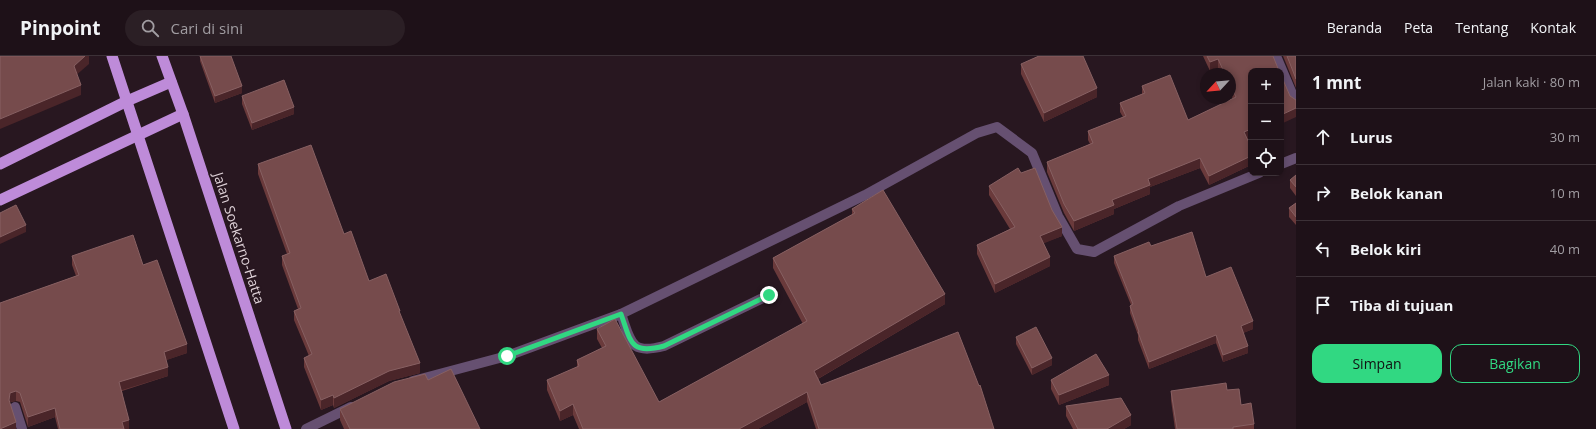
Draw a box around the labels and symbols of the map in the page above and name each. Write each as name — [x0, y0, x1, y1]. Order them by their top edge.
north arrow — [1200, 68, 1236, 104]
street label: Jalan Soekarno-Hatta — [209, 168, 270, 306]
route end — [760, 286, 778, 304]
route start — [498, 347, 516, 365]

